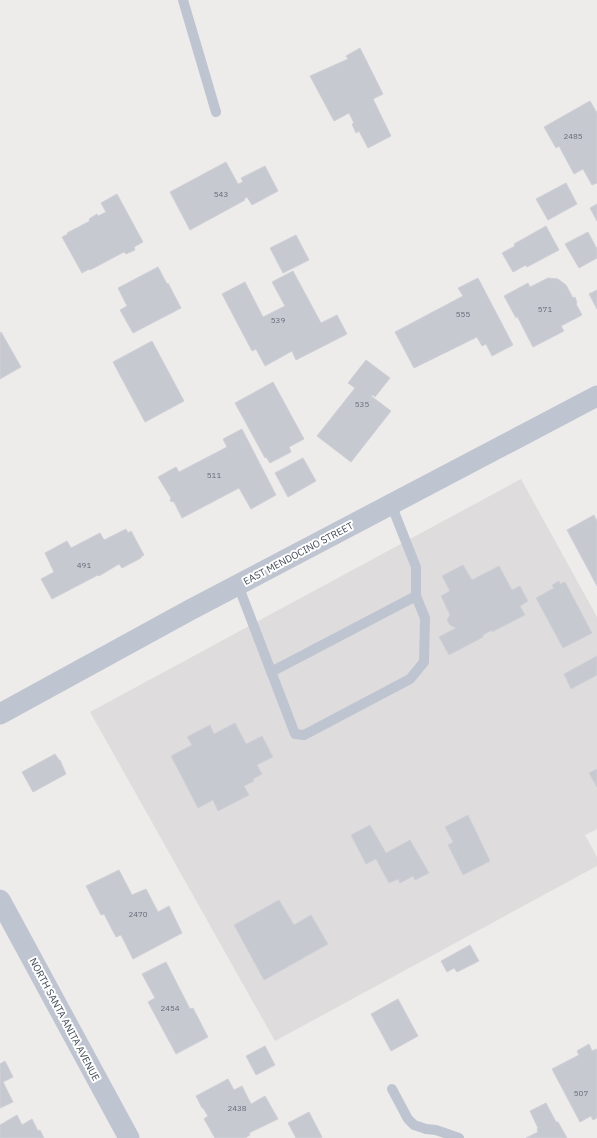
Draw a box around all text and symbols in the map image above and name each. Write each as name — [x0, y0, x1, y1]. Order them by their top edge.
house number: 2485 — [563, 131, 583, 141]
house number: 543 — [214, 189, 228, 199]
house number: 571 — [538, 304, 552, 314]
house number: 555 — [456, 309, 470, 319]
house number: 539 — [271, 315, 285, 325]
house number: 535 — [355, 399, 369, 409]
house number: 511 — [207, 470, 221, 480]
street label: EAST MENDOCINO STREET — [241, 519, 356, 588]
house number: 491 — [77, 560, 91, 570]
house number: 2470 — [128, 909, 148, 919]
street label: NORTH SANTA ANITA AVENUE — [27, 956, 103, 1083]
house number: 2454 — [160, 1003, 180, 1013]
house number: 507 — [574, 1088, 588, 1098]
house number: 2438 — [227, 1103, 247, 1113]

